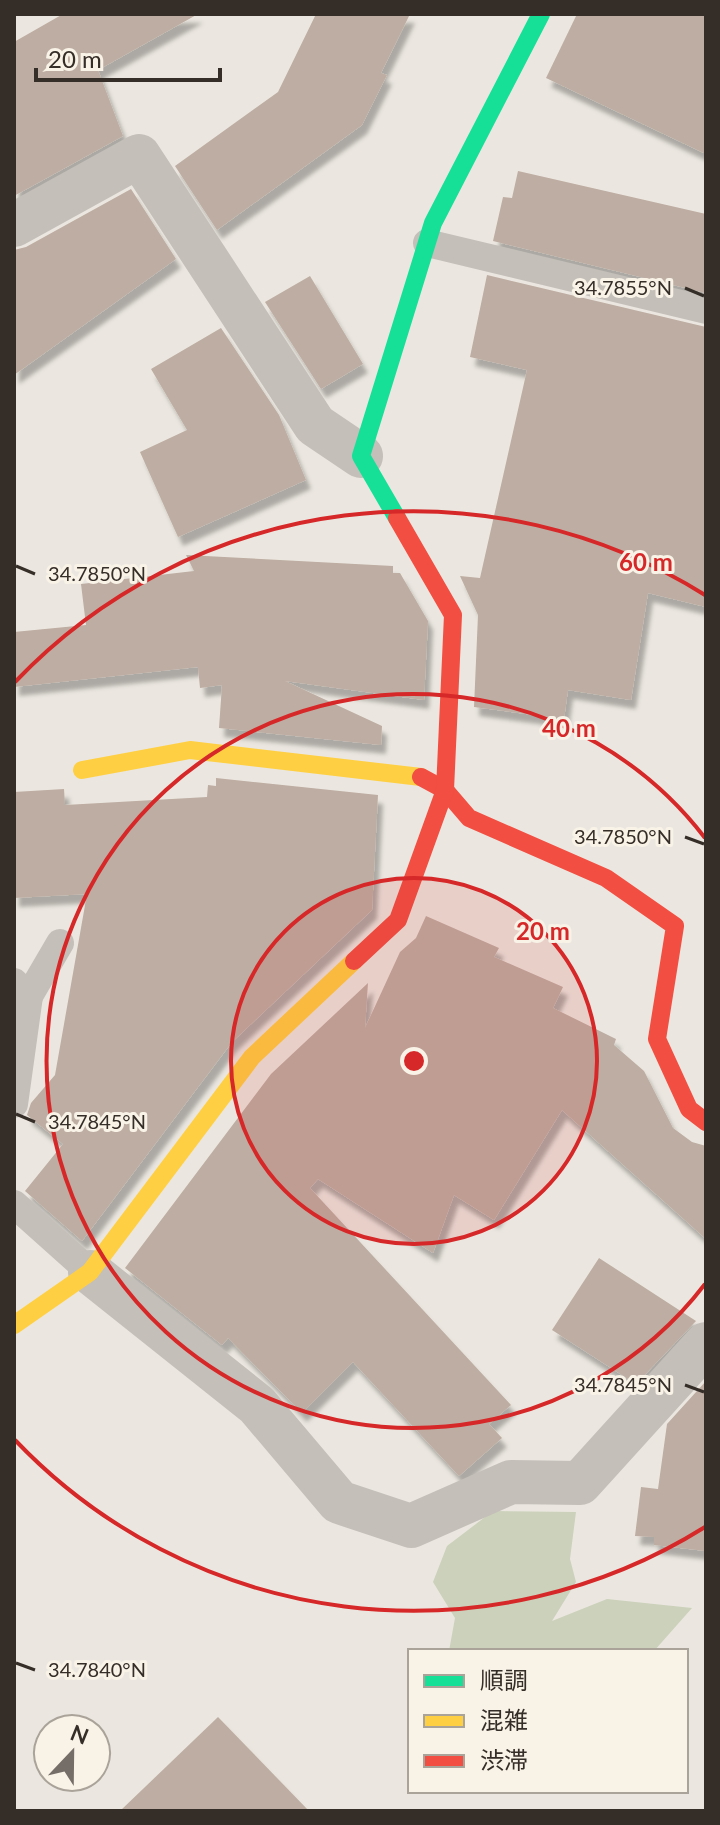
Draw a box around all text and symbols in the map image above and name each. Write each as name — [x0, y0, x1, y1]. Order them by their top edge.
scale bar — [36, 32, 220, 82]
text: 20 m — [48, 44, 102, 73]
text: 34.7855°N — [574, 275, 672, 299]
text: 60 m — [619, 547, 673, 576]
text: 34.7850°N — [48, 561, 146, 585]
text: 40 m — [542, 713, 596, 742]
text: 34.7850°N — [574, 824, 672, 848]
text: 20 m — [516, 916, 570, 945]
centre of rings — [400, 1047, 428, 1075]
text: 34.7845°N — [48, 1109, 146, 1133]
text: 34.7845°N — [574, 1372, 672, 1396]
legend — [408, 1649, 688, 1793]
text: 34.7840°N — [48, 1657, 146, 1681]
text: 順調 — [480, 1665, 528, 1694]
text: 混雑 — [480, 1705, 528, 1734]
north arrow — [32, 1713, 112, 1793]
text: N — [67, 1718, 93, 1750]
text: 渋滞 — [480, 1745, 528, 1774]

